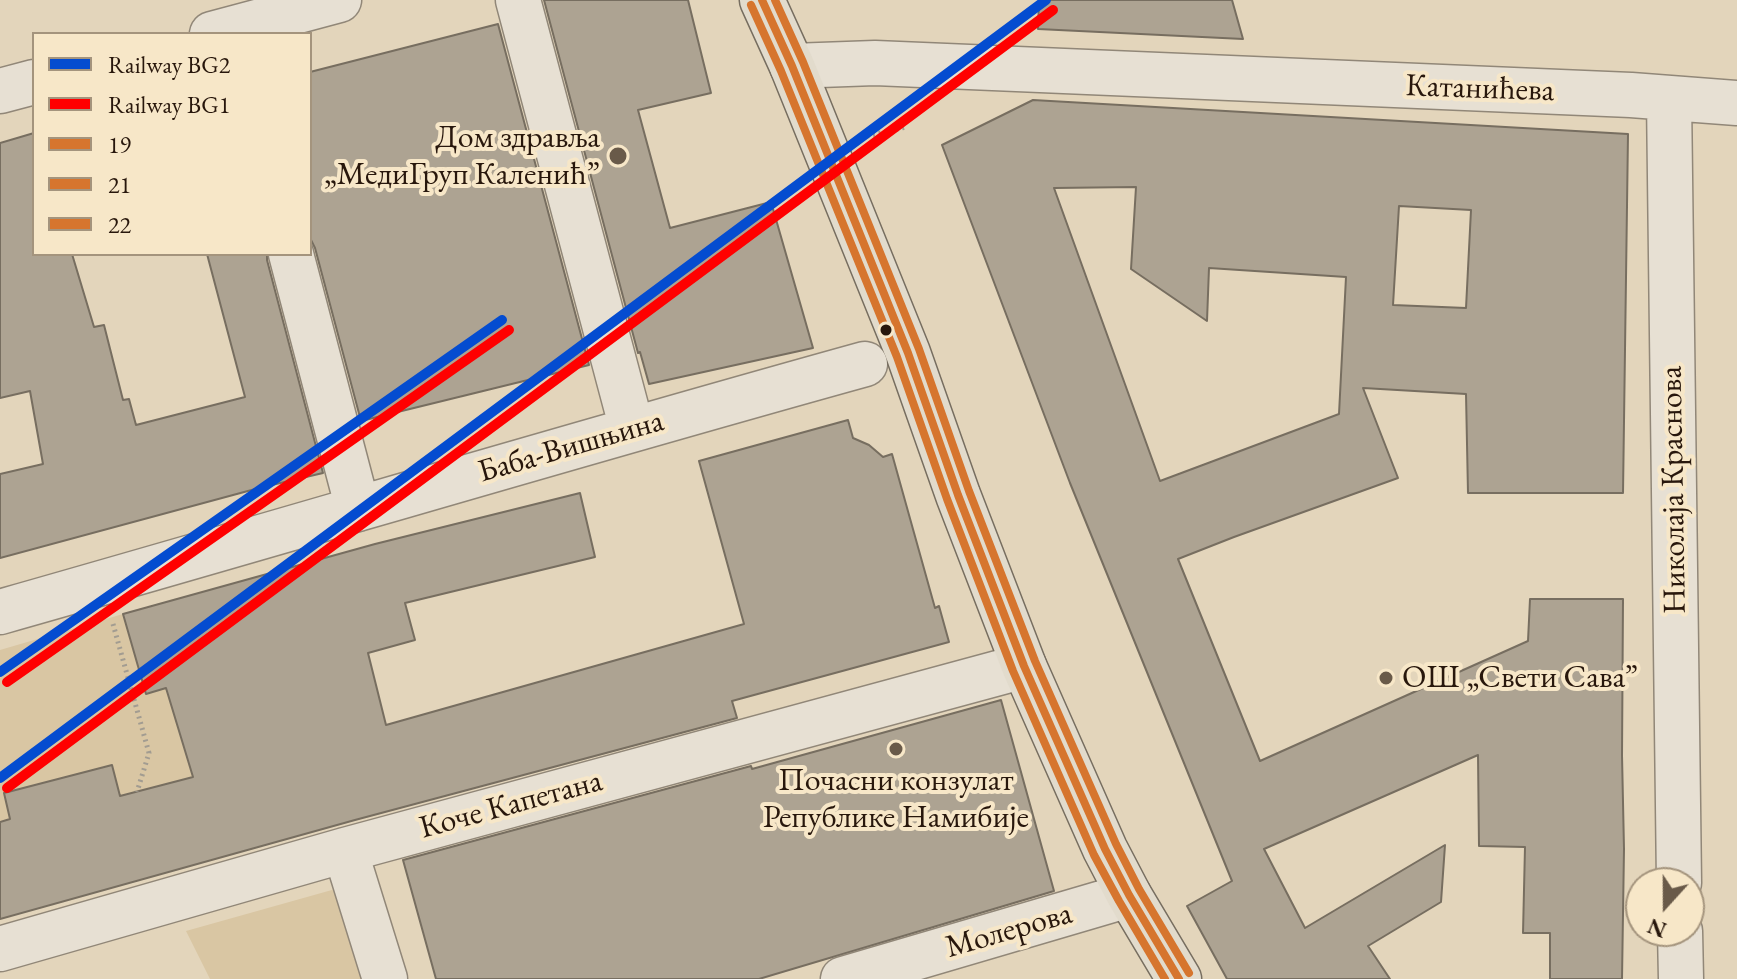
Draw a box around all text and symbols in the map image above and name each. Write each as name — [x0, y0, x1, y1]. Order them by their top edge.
legend — [32, 32, 312, 256]
text: Railway BG2 — [108, 49, 230, 80]
street label: Катанићева — [1405, 67, 1555, 111]
text: Railway BG1 — [108, 89, 230, 120]
place label: Дом здравља „МедиГруп Каленић” — [323, 119, 600, 194]
text: 19 — [108, 129, 131, 160]
marker: Дом здравља „МедиГруп Каленић” — [607, 145, 629, 167]
text: 21 — [108, 169, 131, 200]
text: 22 — [108, 209, 131, 240]
unlabelled marker — [878, 322, 894, 338]
street label: Николаја Краснова — [1653, 366, 1695, 614]
street label: Баба-Вишњина — [474, 402, 668, 492]
place label: ОШ „Свети Сава” — [1402, 659, 1638, 697]
marker: ОШ „Свети Сава” — [1377, 669, 1395, 687]
marker: Почасни конзулат Републике Намибије — [887, 740, 905, 758]
street label: Коче Капетана — [416, 762, 606, 848]
place label: Почасни конзулат Републике Намибије — [763, 762, 1029, 837]
north arrow — [1625, 867, 1705, 947]
street label: Молерова — [941, 895, 1077, 967]
text: N — [1643, 911, 1670, 945]

